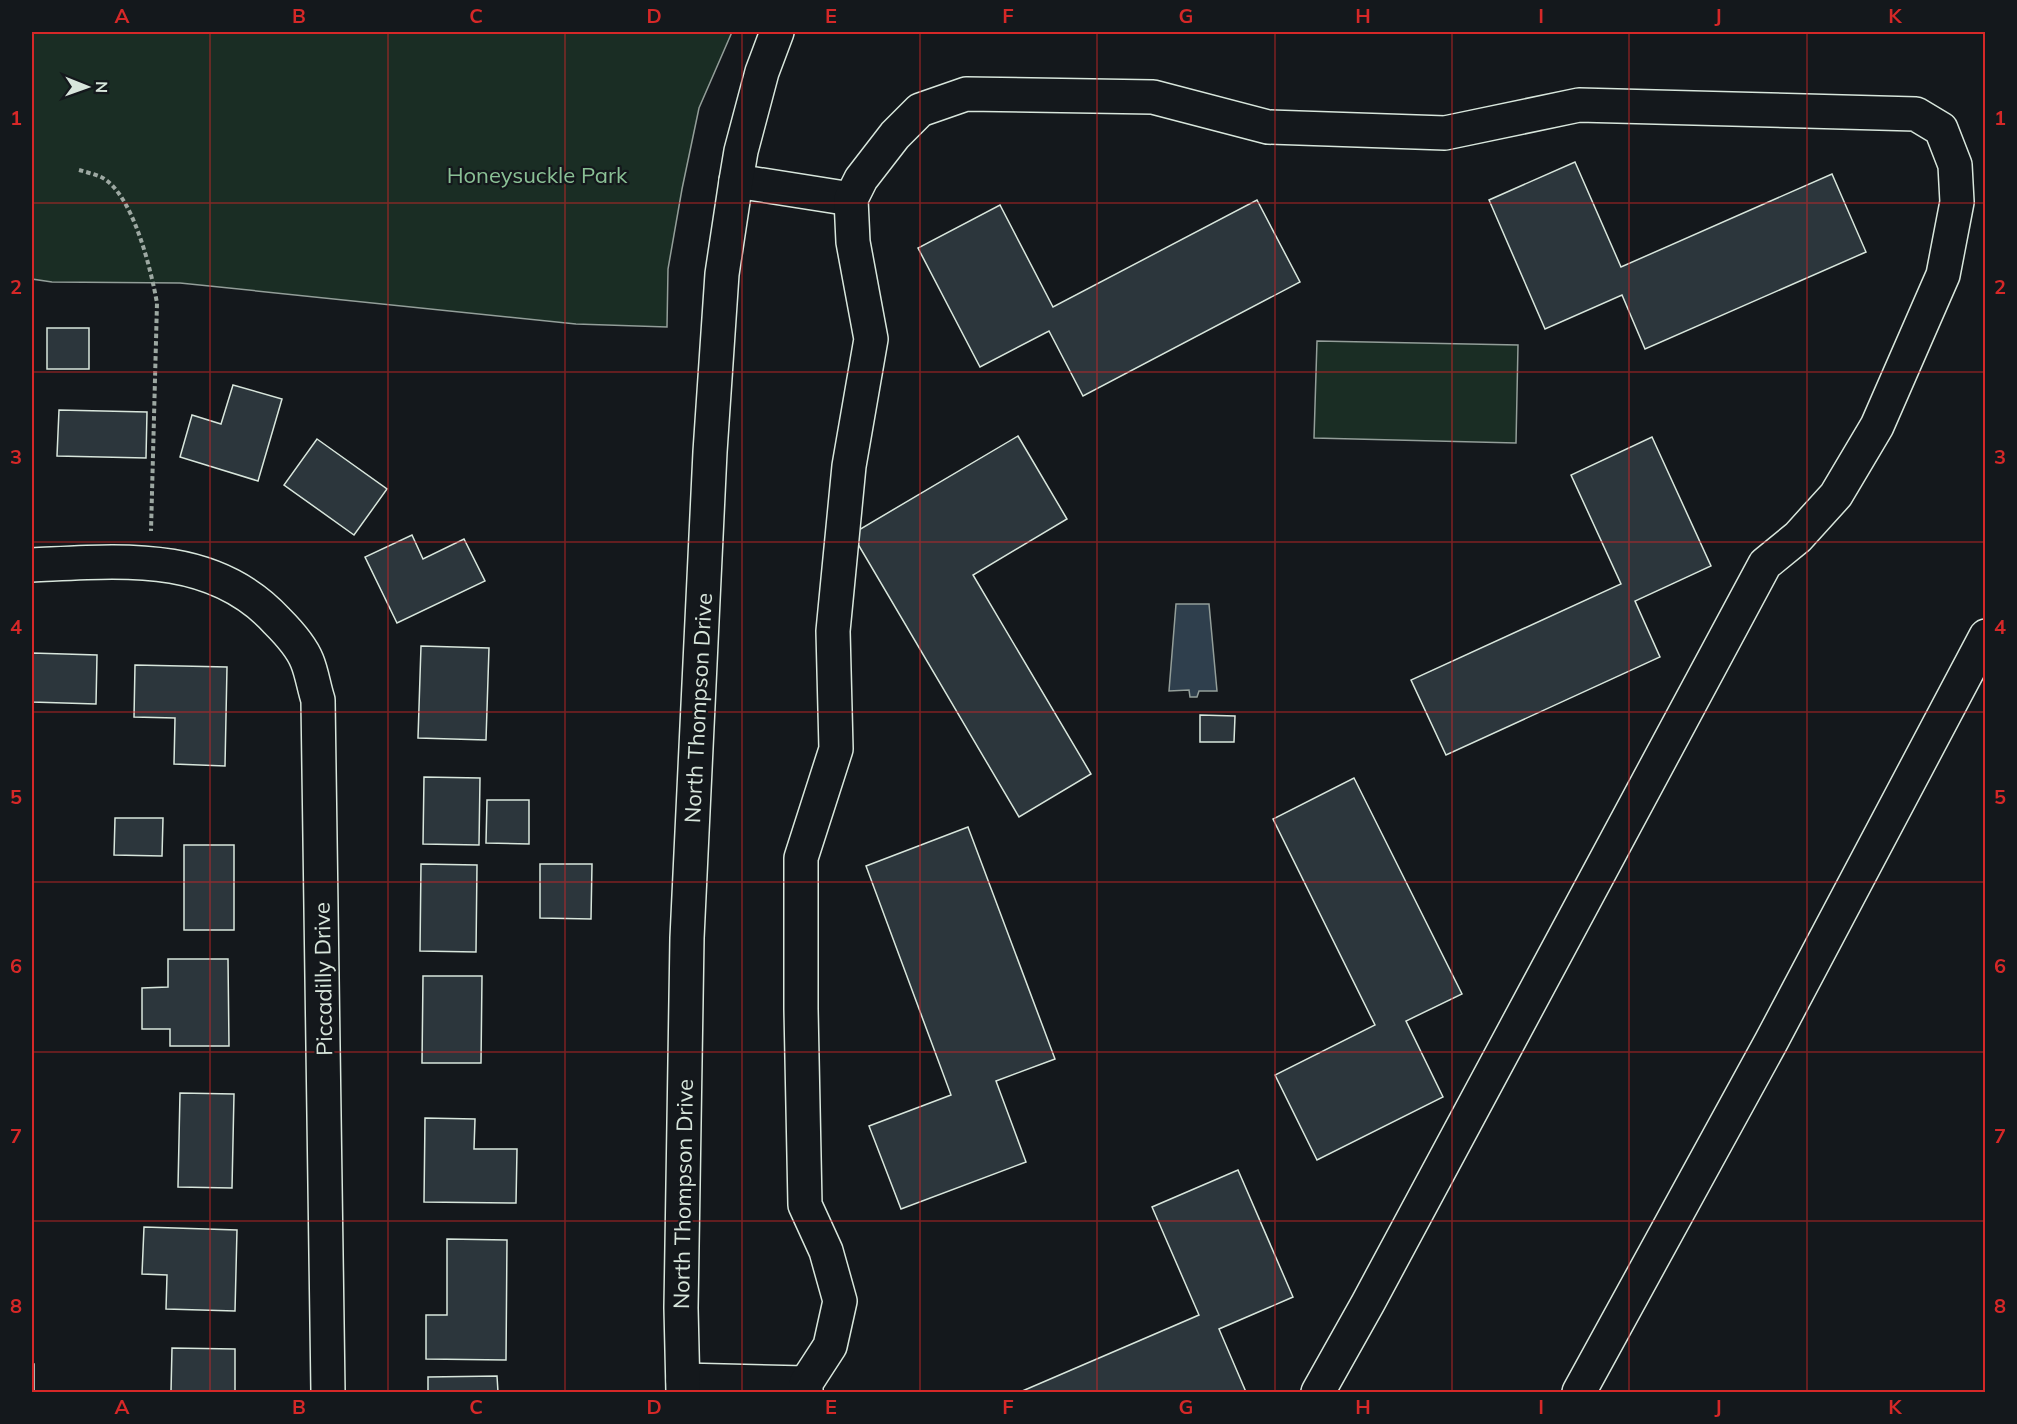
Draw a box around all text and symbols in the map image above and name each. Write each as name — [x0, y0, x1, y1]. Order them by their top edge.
text: A — [115, 3, 130, 28]
text: B — [292, 3, 306, 28]
text: C — [469, 3, 483, 28]
text: D — [646, 3, 662, 28]
text: E — [825, 3, 837, 28]
text: F — [1002, 3, 1014, 28]
text: G — [1179, 3, 1193, 28]
text: H — [1355, 3, 1371, 28]
text: I — [1538, 3, 1544, 28]
text: J — [1714, 3, 1722, 28]
text: K — [1888, 3, 1902, 28]
north arrow — [57, 57, 117, 117]
text: N — [92, 81, 112, 93]
text: 1 — [10, 105, 22, 130]
text: 1 — [1994, 105, 2006, 130]
park label: Honeysuckle Park — [447, 161, 628, 189]
text: 2 — [10, 274, 22, 299]
text: 2 — [1994, 274, 2006, 299]
text: 3 — [10, 444, 22, 469]
text: 3 — [1994, 444, 2006, 469]
street label: North Thompson Drive — [678, 592, 718, 824]
text: 4 — [10, 614, 22, 639]
text: 4 — [1994, 614, 2006, 639]
text: 5 — [10, 784, 22, 809]
text: 5 — [1994, 784, 2006, 809]
street label: Piccadilly Drive — [308, 902, 338, 1056]
text: 6 — [10, 953, 22, 978]
text: 6 — [1994, 953, 2006, 978]
street label: North Thompson Drive — [667, 1079, 699, 1309]
text: 7 — [10, 1123, 22, 1148]
text: 7 — [1994, 1123, 2006, 1148]
text: 8 — [10, 1293, 22, 1318]
text: 8 — [1994, 1293, 2006, 1318]
text: A — [115, 1394, 130, 1419]
text: B — [292, 1394, 306, 1419]
text: C — [469, 1394, 483, 1419]
text: D — [646, 1394, 662, 1419]
text: E — [825, 1394, 837, 1419]
text: F — [1002, 1394, 1014, 1419]
text: G — [1179, 1394, 1193, 1419]
text: H — [1355, 1394, 1371, 1419]
text: I — [1538, 1394, 1544, 1419]
text: J — [1714, 1394, 1722, 1419]
text: K — [1888, 1394, 1902, 1419]

